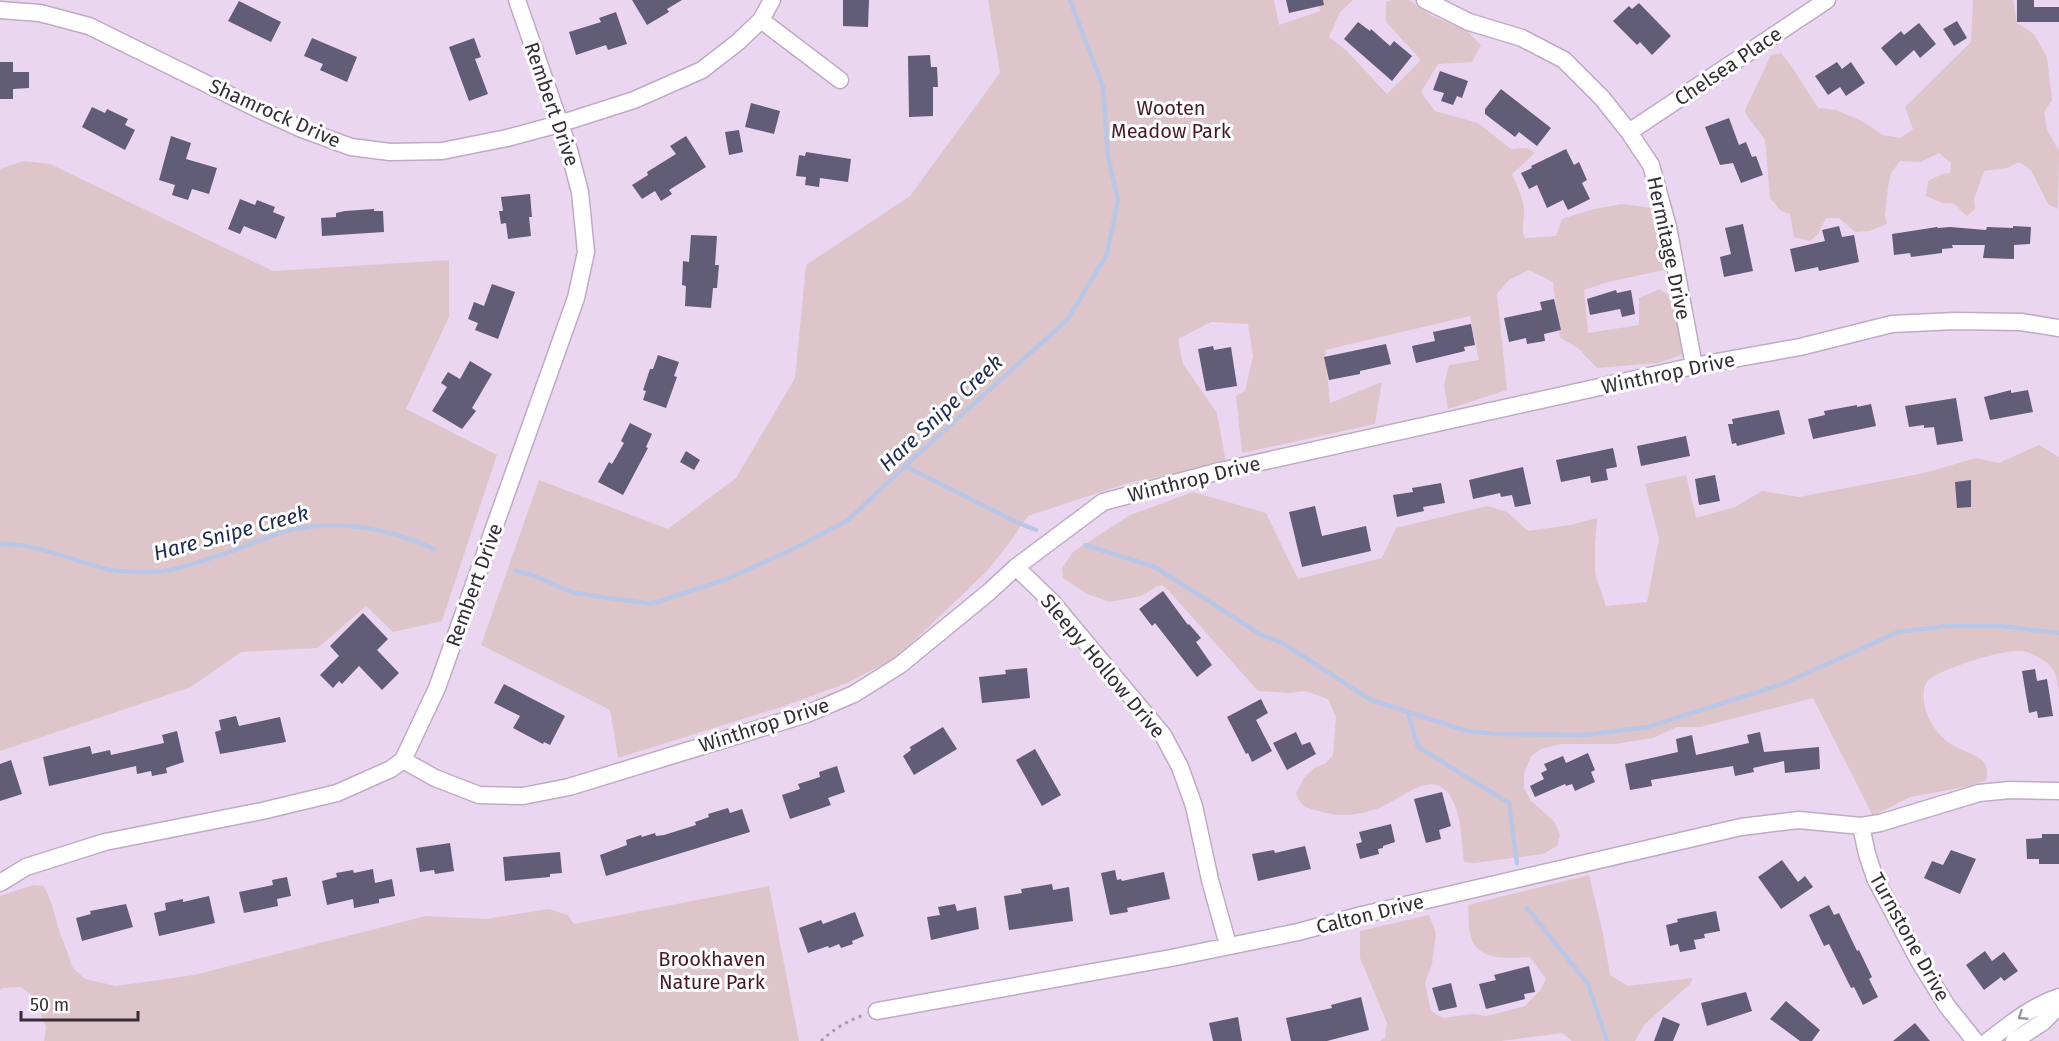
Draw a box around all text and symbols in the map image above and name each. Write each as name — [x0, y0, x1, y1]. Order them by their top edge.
street label: Chelsea Place — [1670, 21, 1786, 111]
street label: Rembert Drive — [520, 39, 584, 169]
street label: Shamrock Drive — [206, 73, 344, 153]
park label: Wooten Meadow Park — [1111, 96, 1232, 143]
street label: Hermitage Drive — [1642, 174, 1696, 322]
street label: Winthrop Drive — [1599, 347, 1737, 399]
water label: Hare Snipe Creek — [874, 349, 1008, 477]
street label: Winthrop Drive — [1125, 451, 1263, 507]
water label: Hare Snipe Creek — [151, 500, 311, 566]
street label: Rembert Drive — [441, 520, 507, 650]
street label: Sleepy Hollow Drive — [1036, 589, 1170, 743]
street label: Winthrop Drive — [696, 693, 832, 757]
street label: Turnstone Drive — [1865, 868, 1955, 1006]
street label: Calton Drive — [1314, 889, 1426, 939]
park label: Brookhaven Nature Park — [658, 947, 766, 994]
scale bar — [21, 984, 138, 1022]
text: 50 m — [30, 994, 69, 1016]
one-way arrow — [2018, 1009, 2028, 1021]

